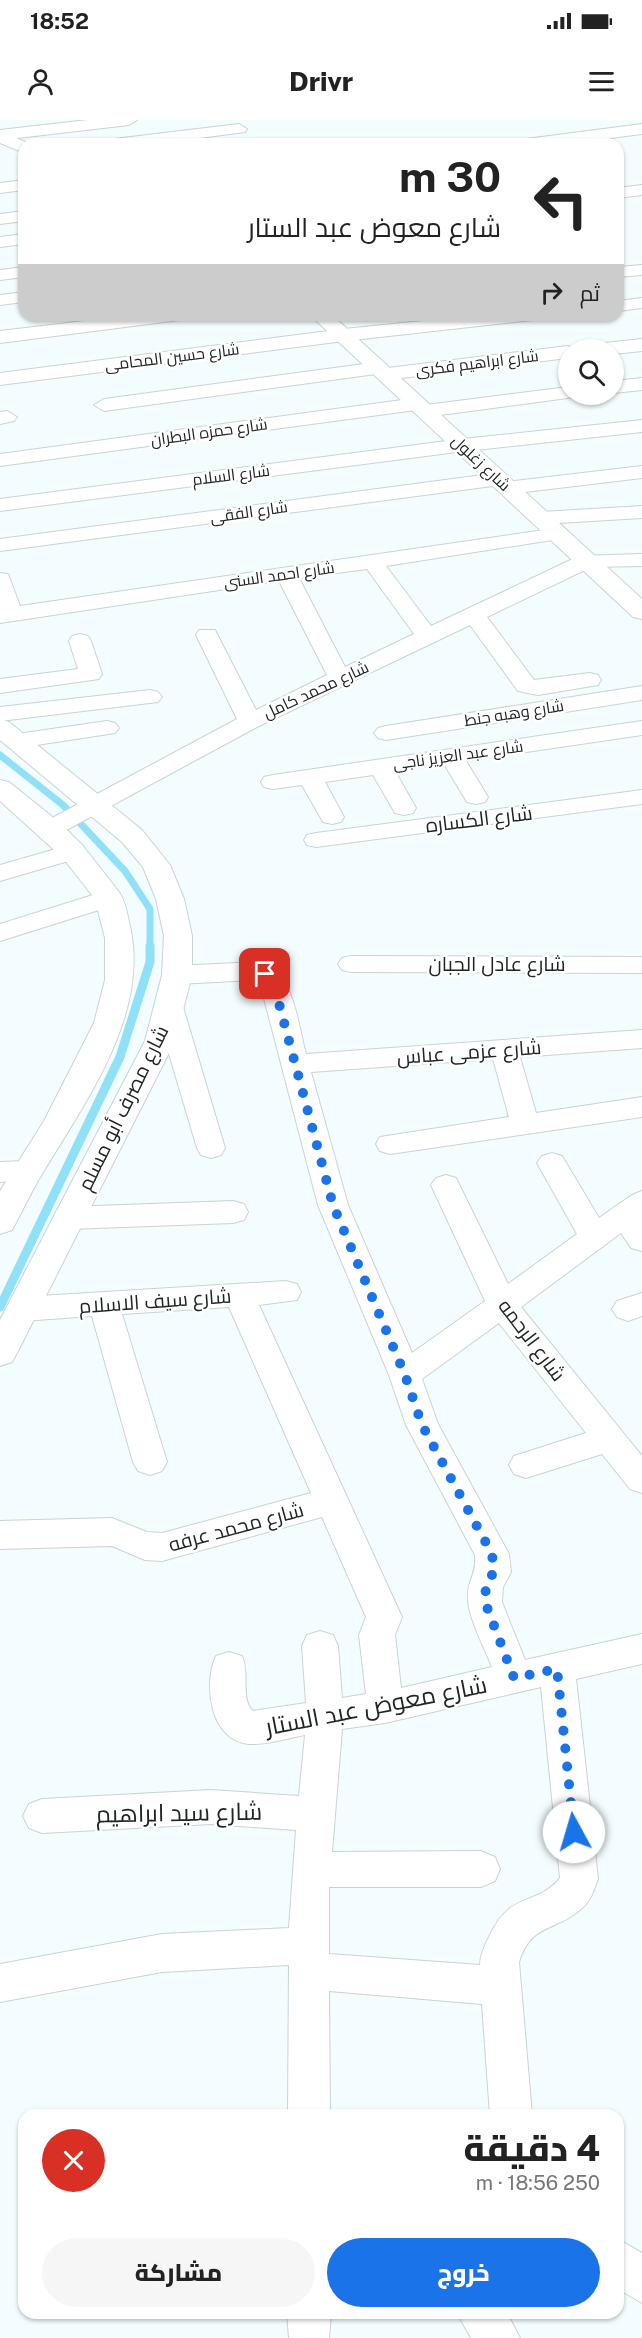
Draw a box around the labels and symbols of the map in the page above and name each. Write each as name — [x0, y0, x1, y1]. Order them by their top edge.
street label: شارع حسين المحامى — [104, 339, 241, 377]
street label: شارع ابراهيم فكرى — [414, 346, 540, 382]
street label: شارع حمزه البطران — [149, 414, 269, 452]
street label: شارع زغلول — [446, 431, 514, 496]
street label: شارع السلام — [191, 461, 271, 491]
street label: شارع الفقى — [209, 497, 289, 529]
street label: شارع احمد السنى — [222, 558, 336, 594]
street label: شارع محمد كامل — [260, 657, 373, 725]
street label: شارع وهبه جنط — [463, 696, 565, 732]
street label: شارع عبد العزيز ناجى — [392, 736, 525, 776]
street label: شارع الكساره — [424, 801, 534, 839]
pin — [239, 948, 290, 999]
street label: شارع عادل الجبان — [428, 952, 566, 978]
street label: شارع مصرف أبو مسلم — [73, 1021, 175, 1195]
street label: شارع عزمى عباس — [396, 1035, 542, 1071]
street label: شارع سيف الاسلام — [78, 1284, 232, 1320]
street label: شارع الرحمه — [492, 1294, 571, 1387]
street label: شارع محمد عرفه — [166, 1497, 307, 1559]
street label: شارع معوض عبد الستار — [261, 1670, 490, 1744]
street label: شارع سيد ابراهيم — [96, 1797, 262, 1830]
position arrow — [542, 1800, 606, 1864]

